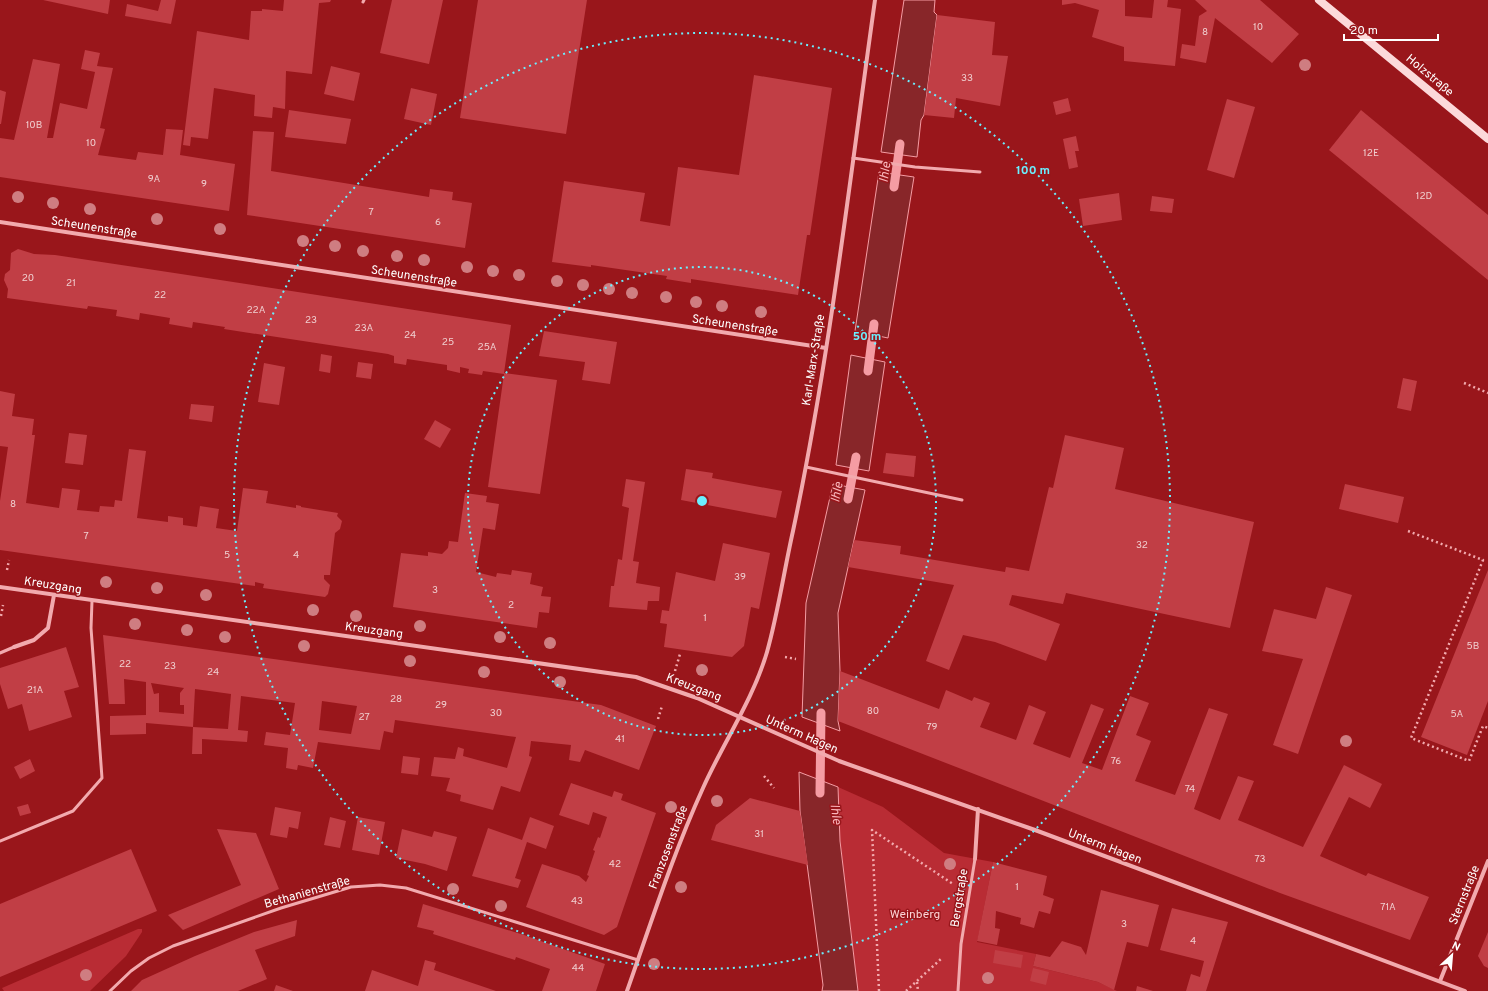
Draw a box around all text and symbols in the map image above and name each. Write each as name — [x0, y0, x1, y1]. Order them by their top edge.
scale bar — [1344, 16, 1438, 42]
house number: 10 — [1253, 21, 1263, 34]
text: 20 m — [1350, 23, 1378, 39]
house number: 8 — [1202, 26, 1208, 39]
street label: Holzstraße — [1402, 51, 1457, 100]
house number: 33 — [961, 72, 973, 85]
house number: 10B — [26, 119, 42, 132]
house number: 10 — [86, 137, 96, 150]
house number: 12E — [1363, 147, 1379, 160]
water label: Ihle — [877, 161, 895, 184]
text: 100 m — [1016, 163, 1050, 179]
house number: 9A — [148, 173, 160, 186]
house number: 9 — [201, 178, 207, 191]
house number: 12D — [1416, 190, 1433, 203]
house number: 7 — [368, 206, 374, 219]
street label: Scheunenstraße — [50, 213, 138, 243]
house number: 6 — [435, 216, 441, 229]
street label: Scheunenstraße — [370, 262, 458, 292]
house number: 20 — [22, 272, 34, 285]
house number: 21 — [66, 277, 76, 290]
house number: 22 — [154, 289, 166, 302]
house number: 22A — [246, 304, 266, 317]
street label: Scheunenstraße — [691, 311, 779, 341]
street label: Karl-Marx-Straße — [799, 313, 829, 407]
house number: 23 — [305, 314, 317, 327]
house number: 23A — [355, 322, 374, 335]
house number: 24 — [404, 329, 416, 342]
text: 50 m — [853, 329, 881, 345]
house number: 25 — [442, 336, 454, 349]
house number: 25A — [478, 341, 497, 354]
water label: Ihle — [828, 480, 848, 504]
centre of rings — [695, 494, 709, 508]
house number: 8 — [10, 498, 16, 511]
house number: 7 — [83, 530, 89, 543]
house number: 32 — [1136, 539, 1148, 552]
house number: 5 — [224, 549, 230, 562]
house number: 4 — [293, 549, 299, 562]
house number: 39 — [734, 571, 746, 584]
street label: Kreuzgang — [23, 574, 83, 598]
house number: 3 — [432, 584, 438, 597]
house number: 2 — [508, 599, 514, 612]
house number: 1 — [703, 612, 707, 625]
street label: Kreuzgang — [344, 619, 404, 643]
house number: 5B — [1467, 640, 1479, 653]
house number: 22 — [119, 658, 131, 671]
house number: 23 — [164, 660, 176, 673]
house number: 24 — [207, 666, 219, 679]
street label: Kreuzgang — [663, 670, 724, 706]
house number: 21A — [27, 684, 43, 697]
house number: 28 — [390, 693, 402, 706]
house number: 29 — [435, 699, 447, 712]
house number: 80 — [867, 705, 879, 718]
house number: 30 — [490, 707, 502, 720]
house number: 5A — [1451, 708, 1464, 721]
house number: 27 — [358, 711, 370, 724]
street label: Unterm Hagen — [763, 712, 840, 758]
house number: 79 — [926, 721, 938, 734]
house number: 41 — [615, 733, 625, 746]
house number: 76 — [1111, 755, 1121, 768]
house number: 74 — [1185, 783, 1195, 796]
street label: Franzosenstraße — [646, 803, 692, 891]
water label: Ihle — [826, 803, 844, 826]
street label: Unterm Hagen — [1065, 825, 1144, 868]
house number: 31 — [754, 828, 764, 841]
house number: 73 — [1254, 853, 1266, 866]
house number: 42 — [609, 858, 621, 871]
street label: Sternstraße — [1446, 863, 1484, 927]
street label: Bergstraße — [947, 868, 973, 929]
street label: Bethanienstraße — [263, 873, 352, 913]
house number: 1 — [1015, 881, 1019, 894]
house number: 43 — [571, 895, 583, 908]
house number: 71A — [1380, 901, 1396, 914]
park label: Weinberg — [890, 907, 940, 923]
house number: 3 — [1121, 918, 1127, 931]
house number: 4 — [1190, 935, 1196, 948]
north arrow — [1432, 935, 1472, 975]
text: N — [1449, 939, 1463, 955]
house number: 44 — [572, 962, 584, 975]

